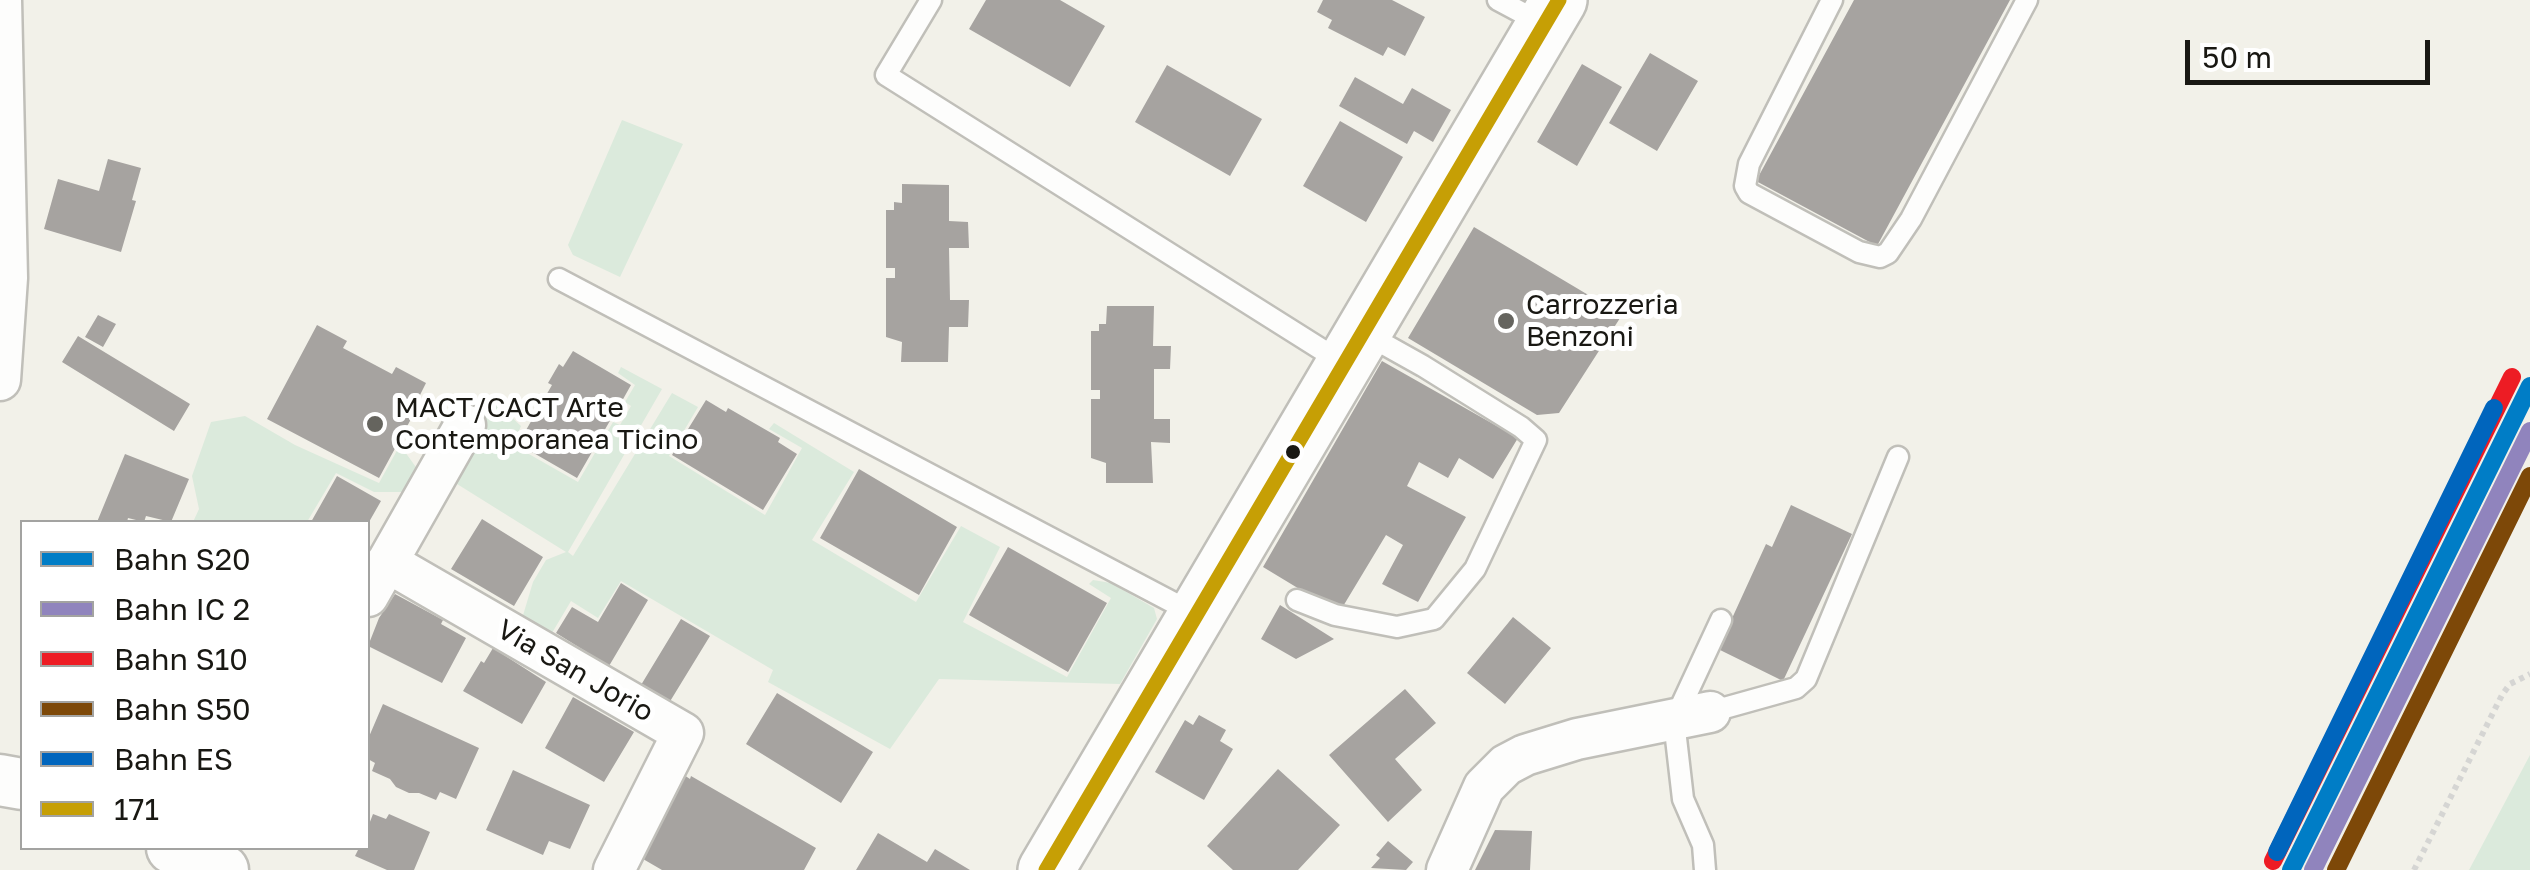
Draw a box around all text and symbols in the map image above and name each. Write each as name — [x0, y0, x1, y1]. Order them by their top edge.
scale bar — [2190, 20, 2435, 82]
text: 50 m — [2202, 39, 2272, 75]
place label: Carrozzeria Benzoni — [1526, 288, 1679, 354]
marker: Carrozzeria Benzoni — [1495, 310, 1517, 332]
place label: MACT/CACT Arte Contemporanea Ticino — [395, 391, 698, 457]
marker: MACT/CACT Arte Contemporanea Ticino — [364, 413, 386, 435]
unlabelled marker — [1283, 442, 1303, 462]
legend — [20, 520, 370, 850]
text: Bahn S20 — [114, 541, 251, 577]
text: Bahn IC 2 — [114, 591, 250, 627]
street label: Via San Jorio — [491, 613, 659, 729]
text: Bahn S10 — [114, 641, 248, 677]
text: Bahn S50 — [114, 691, 251, 727]
text: Bahn ES — [114, 741, 233, 777]
text: 171 — [114, 791, 159, 827]

